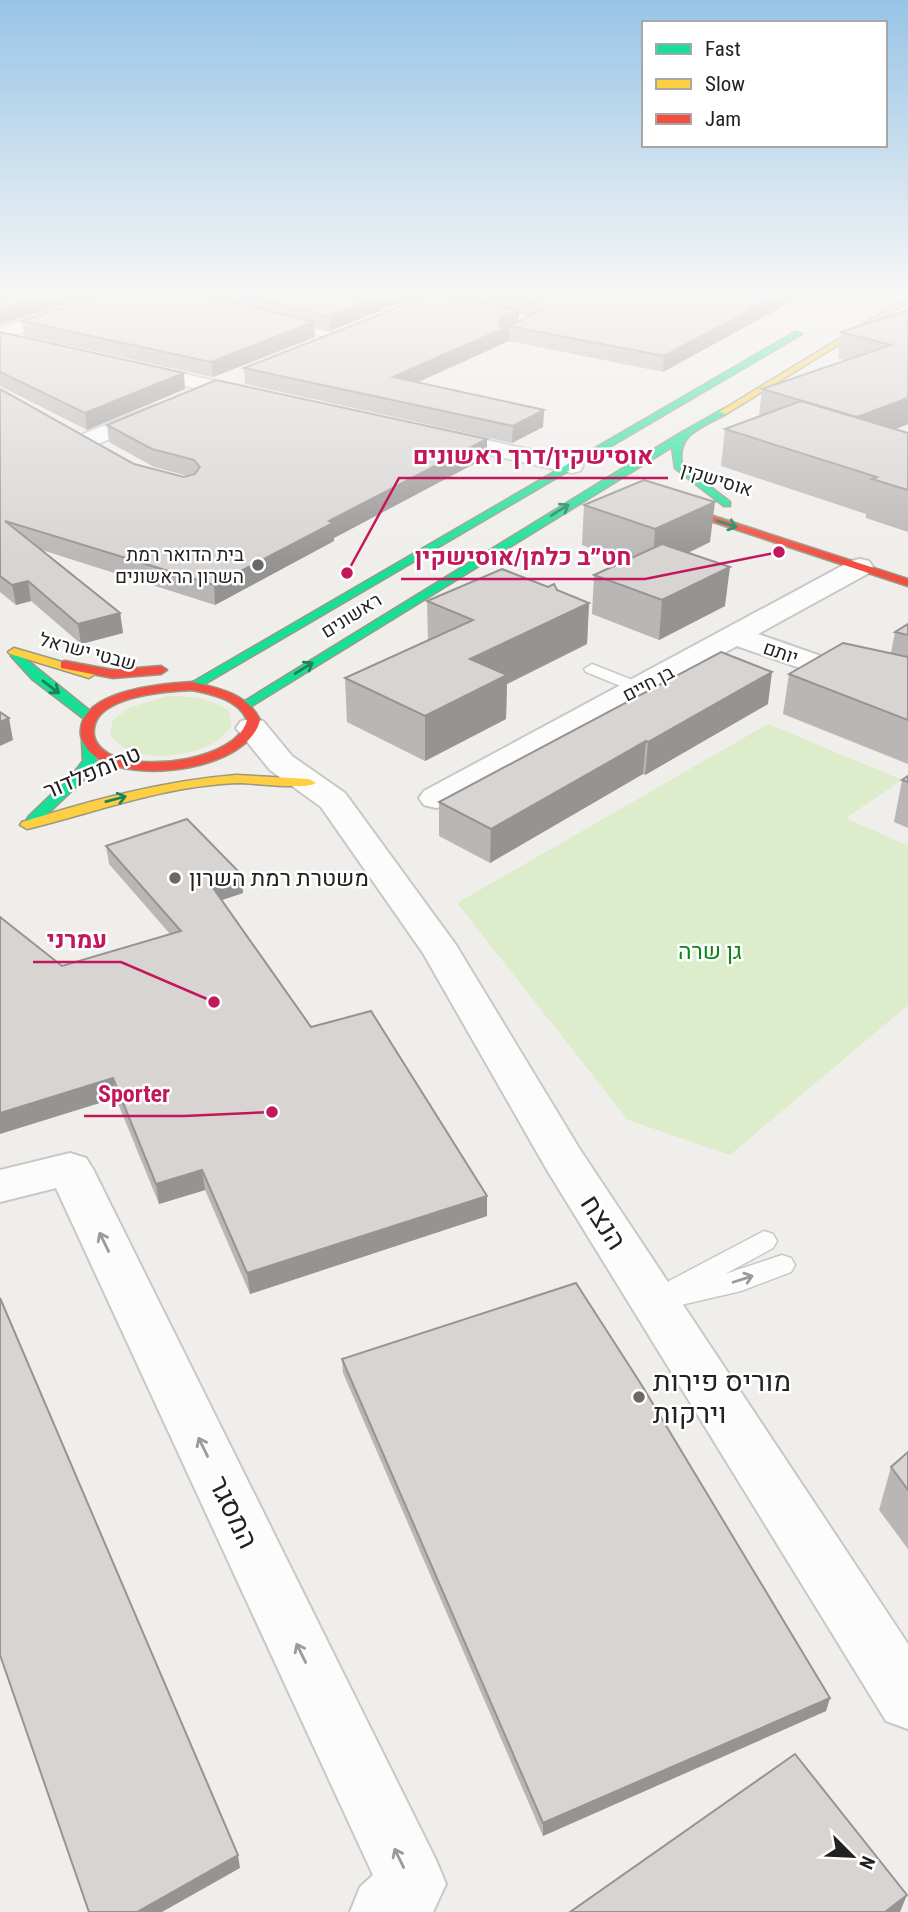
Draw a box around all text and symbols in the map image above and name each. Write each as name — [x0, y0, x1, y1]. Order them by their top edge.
legend — [642, 21, 887, 147]
text: Fast — [705, 37, 741, 61]
text: Slow — [705, 72, 745, 96]
text: Jam — [705, 107, 741, 131]
callout: אוסישקין/דרך ראשונים — [399, 433, 668, 478]
text: אוסישקין/דרך ראשונים — [413, 442, 653, 470]
street label: אוסישקין — [678, 458, 755, 501]
one-way arrow — [550, 503, 570, 517]
one-way arrow — [716, 518, 738, 531]
callout: חט״ב כלמן/אוסישקין — [401, 534, 645, 579]
place label: בית הדואר רמת השרון הראשונים — [115, 543, 244, 588]
text: חט״ב כלמן/אוסישקין — [415, 543, 631, 571]
marker: בית הדואר רמת השרון הראשונים — [250, 557, 266, 573]
street label: ראשונים — [317, 588, 386, 643]
street label: שבטי ישראל — [37, 628, 139, 675]
street label: יותם — [760, 636, 801, 669]
street label: בן חיים — [619, 660, 678, 706]
one-way arrow — [294, 661, 314, 675]
one-way arrow — [41, 679, 60, 694]
street label: טרומפלדור — [39, 740, 145, 805]
one-way arrow — [104, 792, 127, 805]
place label: משטרת רמת השרון — [189, 865, 369, 892]
marker: משטרת רמת השרון — [167, 870, 183, 886]
callout: עמרני — [33, 917, 121, 962]
text: עמרני — [47, 926, 107, 954]
park label: גן שרה — [678, 938, 742, 965]
callout: Sporter — [84, 1071, 184, 1116]
text: Sporter — [98, 1080, 170, 1108]
street label: הנצח — [574, 1189, 633, 1256]
one-way arrow — [97, 1232, 111, 1253]
one-way arrow — [732, 1272, 754, 1285]
place label: מוריס פירות וירקות — [653, 1365, 791, 1430]
marker: מוריס פירות וירקות — [631, 1389, 647, 1405]
one-way arrow — [195, 1437, 209, 1458]
street label: המסגר — [202, 1471, 265, 1554]
one-way arrow — [294, 1642, 307, 1664]
north arrow — [817, 1821, 887, 1891]
one-way arrow — [392, 1848, 405, 1869]
text: N — [854, 1853, 880, 1873]

